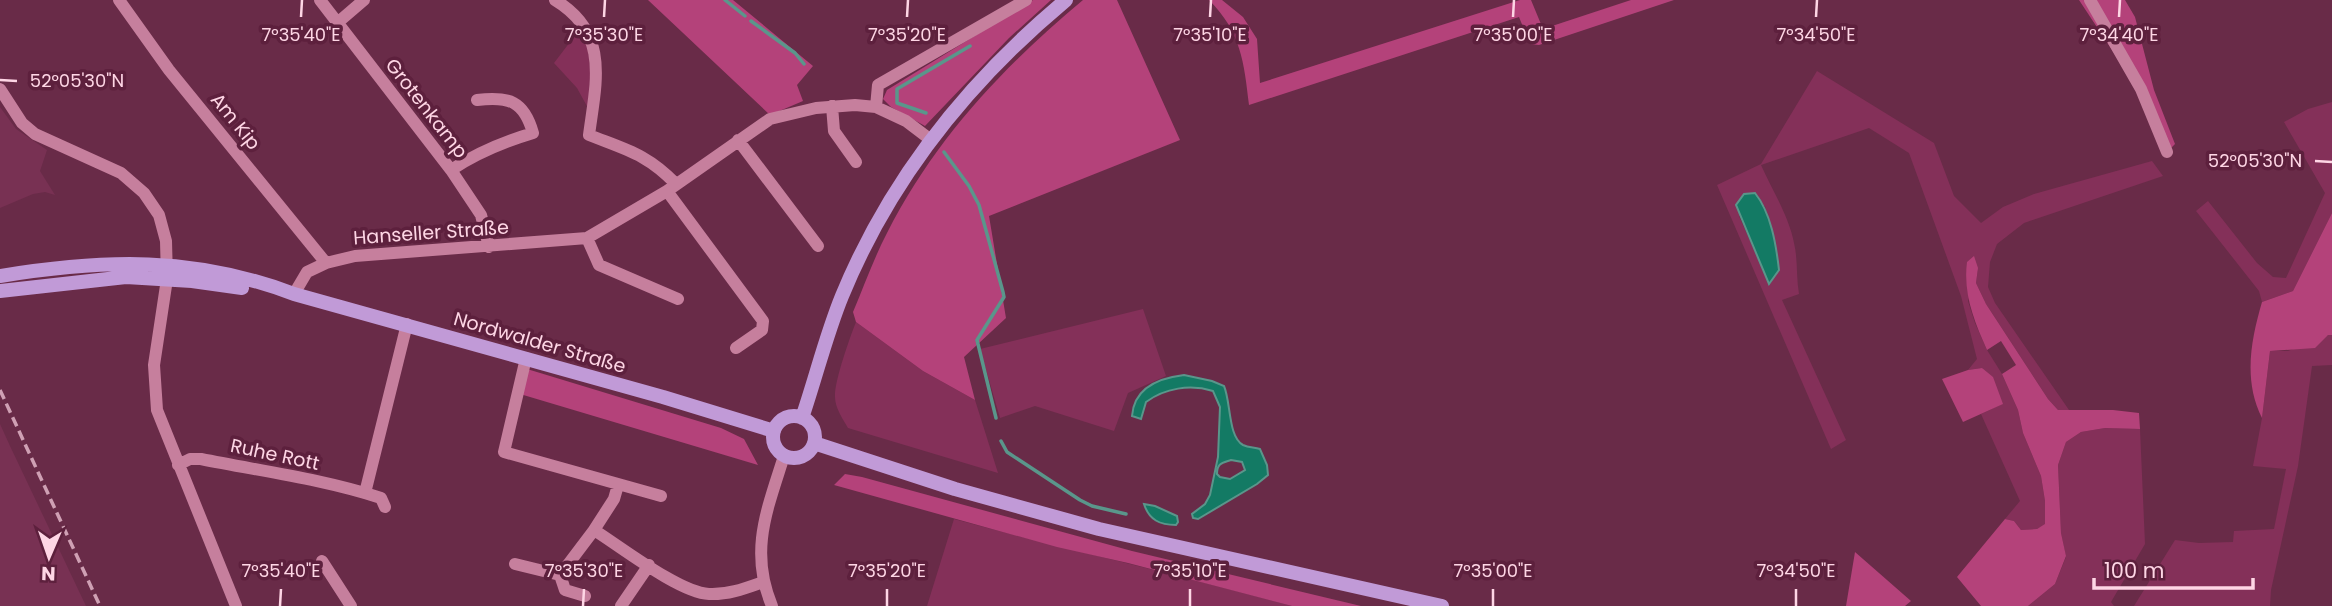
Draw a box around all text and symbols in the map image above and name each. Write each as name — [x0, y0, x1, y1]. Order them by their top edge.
text: 7°35'40"E — [261, 22, 341, 47]
text: 7°35'30"E — [565, 22, 643, 47]
text: 7°35'20"E — [868, 22, 946, 47]
text: 7°35'10"E — [1173, 22, 1247, 47]
text: 7°35'00"E — [1473, 22, 1553, 47]
text: 7°34'50"E — [1776, 22, 1856, 47]
text: 7°34'40"E — [2079, 22, 2159, 47]
street label: Grotenkamp — [379, 53, 474, 164]
text: 52°05'30"N — [30, 68, 124, 93]
street label: Am Kip — [204, 87, 267, 156]
text: 52°05'30"N — [2208, 148, 2302, 173]
street label: Hanseller Straße — [352, 214, 510, 251]
street label: Nordwalder Straße — [451, 305, 629, 380]
street label: Ruhe Rott — [228, 432, 322, 477]
north arrow — [14, 522, 84, 592]
scale bar — [2094, 546, 2253, 590]
text: 100 m — [2104, 556, 2164, 585]
text: 7°35'40"E — [241, 558, 321, 583]
text: 7°35'30"E — [545, 558, 623, 583]
text: 7°35'20"E — [848, 558, 926, 583]
text: 7°35'10"E — [1153, 558, 1227, 583]
text: 7°35'00"E — [1453, 558, 1533, 583]
text: 7°34'50"E — [1756, 558, 1836, 583]
text: N — [41, 560, 56, 587]

